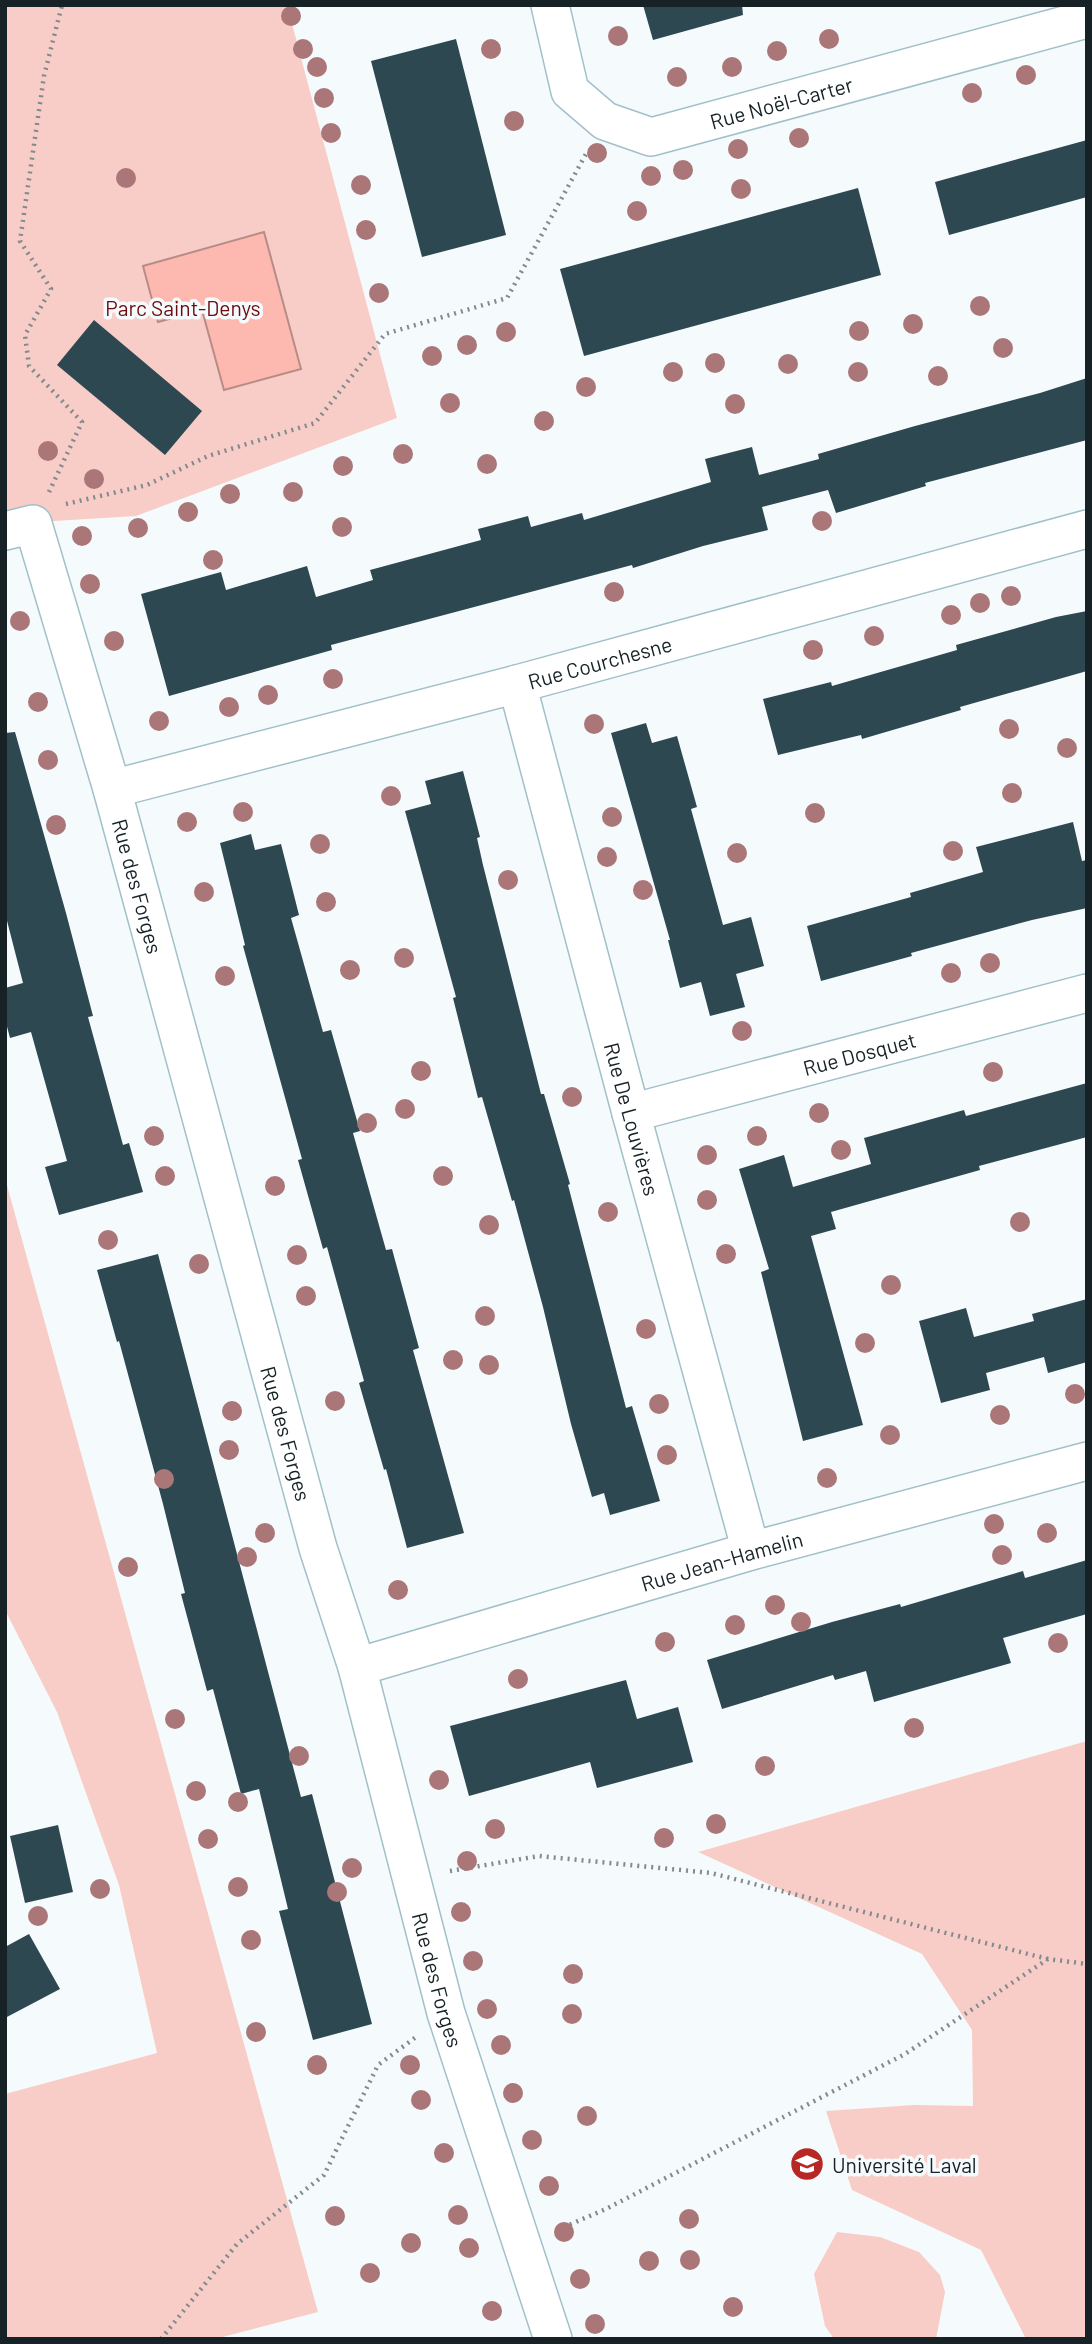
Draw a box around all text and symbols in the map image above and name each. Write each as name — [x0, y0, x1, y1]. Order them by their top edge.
street label: Rue Noël-Carter — [707, 70, 856, 133]
park label: Parc Saint-Denys — [105, 295, 261, 320]
street label: Rue Courchesne — [525, 630, 674, 693]
street label: Rue des Forges — [108, 816, 169, 956]
street label: Rue Dosquet — [800, 1026, 918, 1080]
street label: Rue De Louvières — [600, 1039, 666, 1198]
street label: Rue des Forges — [257, 1363, 317, 1503]
street label: Rue Jean-Hamelin — [638, 1525, 805, 1595]
street label: Rue des Forges — [408, 1909, 469, 2050]
school or university icon: Université Laval — [788, 2145, 826, 2183]
place label: Université Laval — [832, 2152, 977, 2177]

